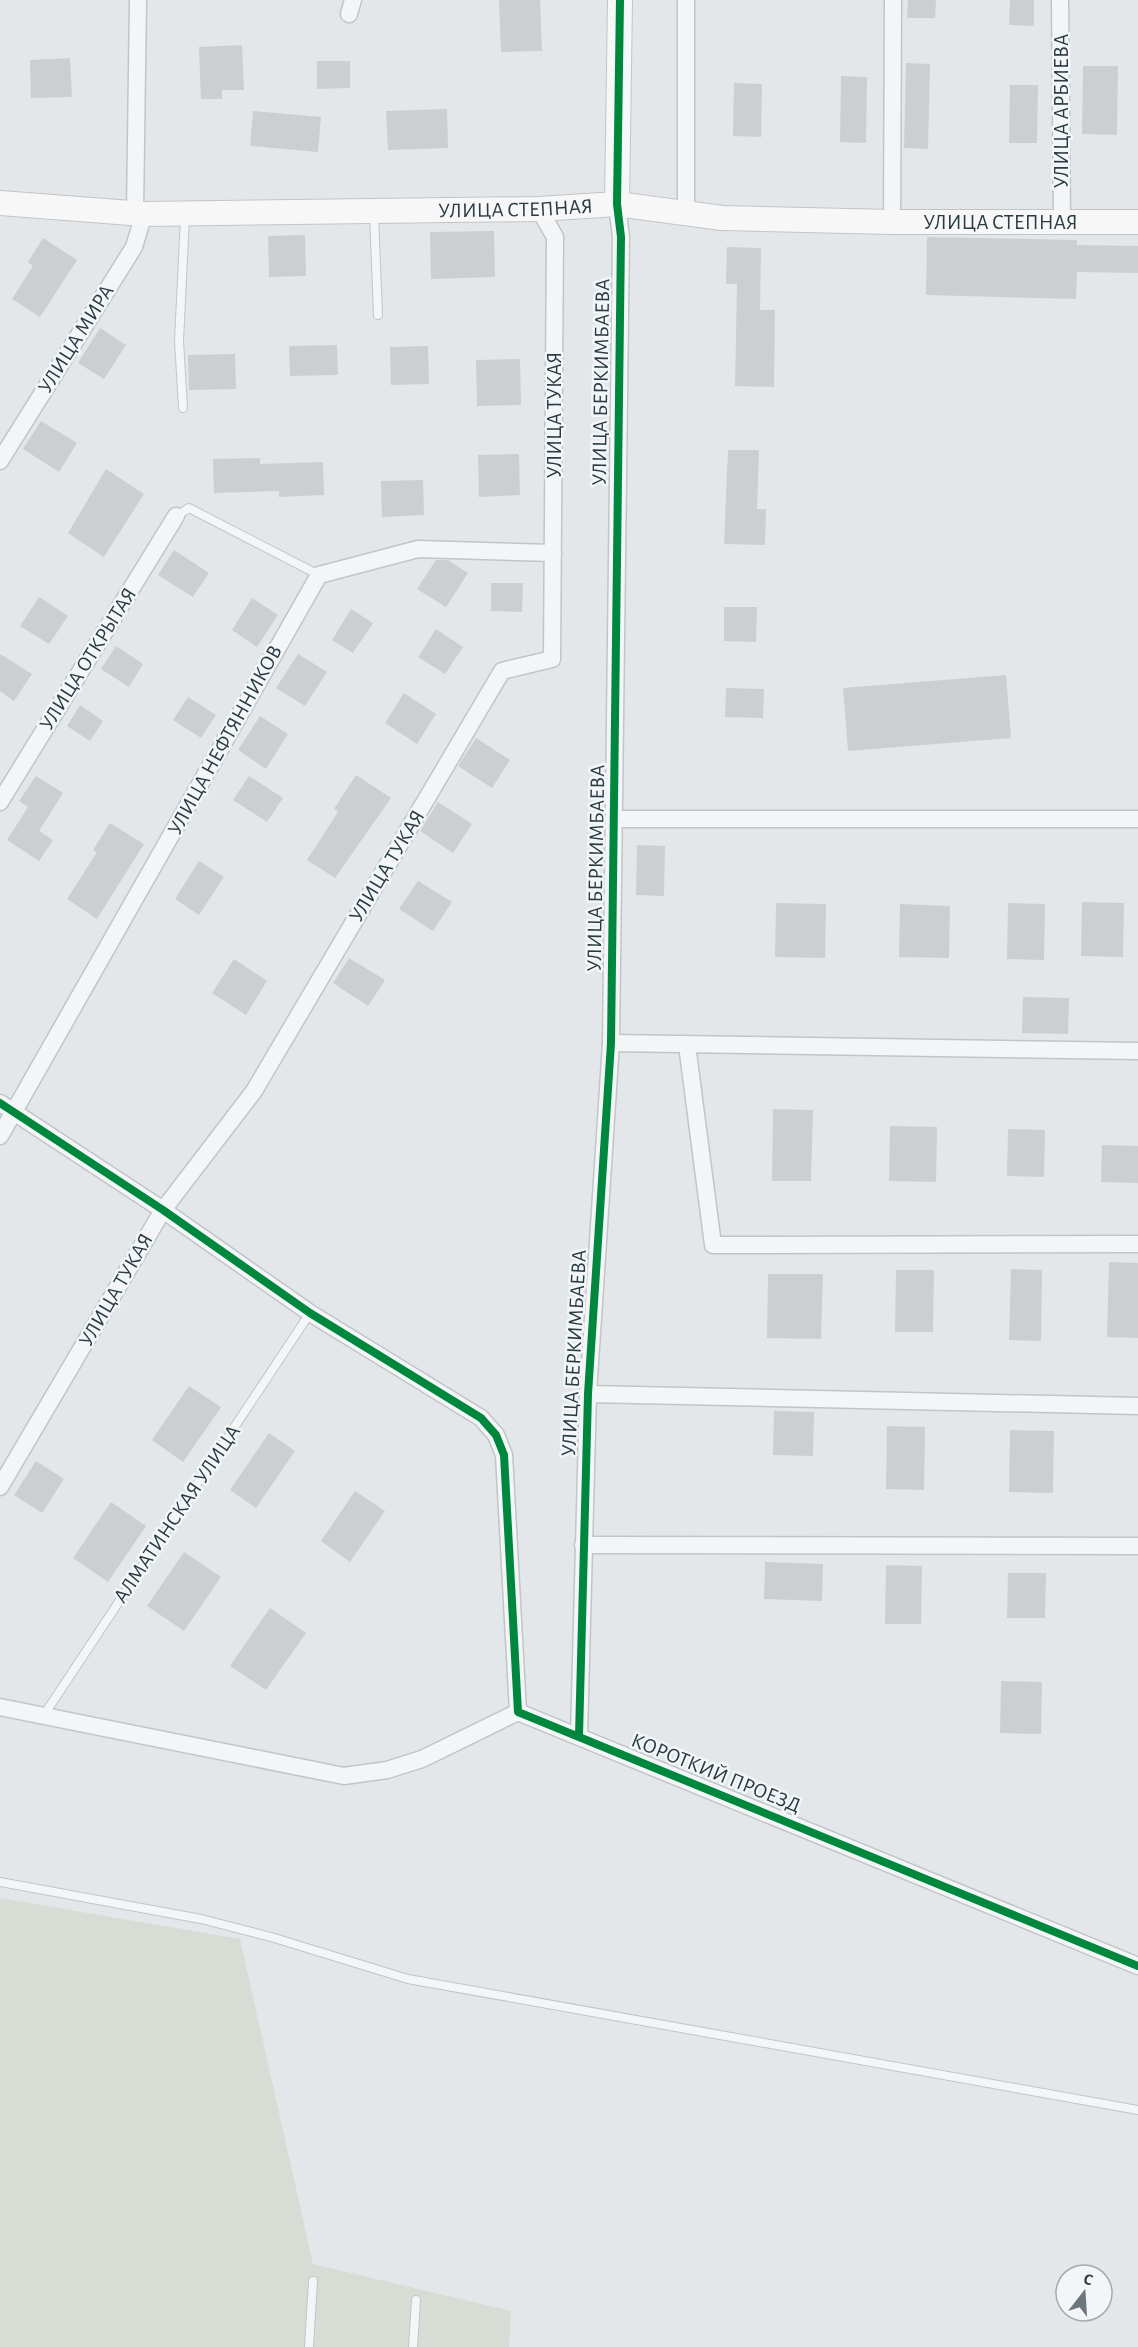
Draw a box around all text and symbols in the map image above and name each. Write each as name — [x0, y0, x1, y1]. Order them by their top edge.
street label: УЛИЦА АРБИЕВА — [1051, 34, 1072, 188]
street label: УЛИЦА СТЕПНАЯ — [438, 195, 593, 221]
street label: УЛИЦА СТЕПНАЯ — [923, 212, 1078, 233]
street label: УЛИЦА БЕРКИМБАЕВА — [589, 278, 613, 486]
street label: УЛИЦА МИРА — [34, 281, 118, 397]
street label: УЛИЦА ТУКАЯ — [544, 352, 565, 478]
street label: УЛИЦА ОТКРЫТАЯ — [36, 584, 140, 734]
street label: УЛИЦА НЕФТЯННИКОВ — [164, 642, 286, 838]
street label: УЛИЦА БЕРКИМБАЕВА — [584, 764, 608, 972]
street label: УЛИЦА ТУКАЯ — [345, 806, 429, 926]
street label: УЛИЦА ТУКАЯ — [75, 1230, 157, 1350]
street label: УЛИЦА БЕРКИМБАЕВА — [558, 1249, 590, 1457]
street label: АЛМАТИНСКАЯ УЛИЦА — [110, 1421, 244, 1607]
street label: КОРОТКИЙ ПРОЕЗД — [628, 1729, 804, 1817]
north arrow — [1054, 2263, 1114, 2323]
text: С — [1082, 2271, 1095, 2289]

